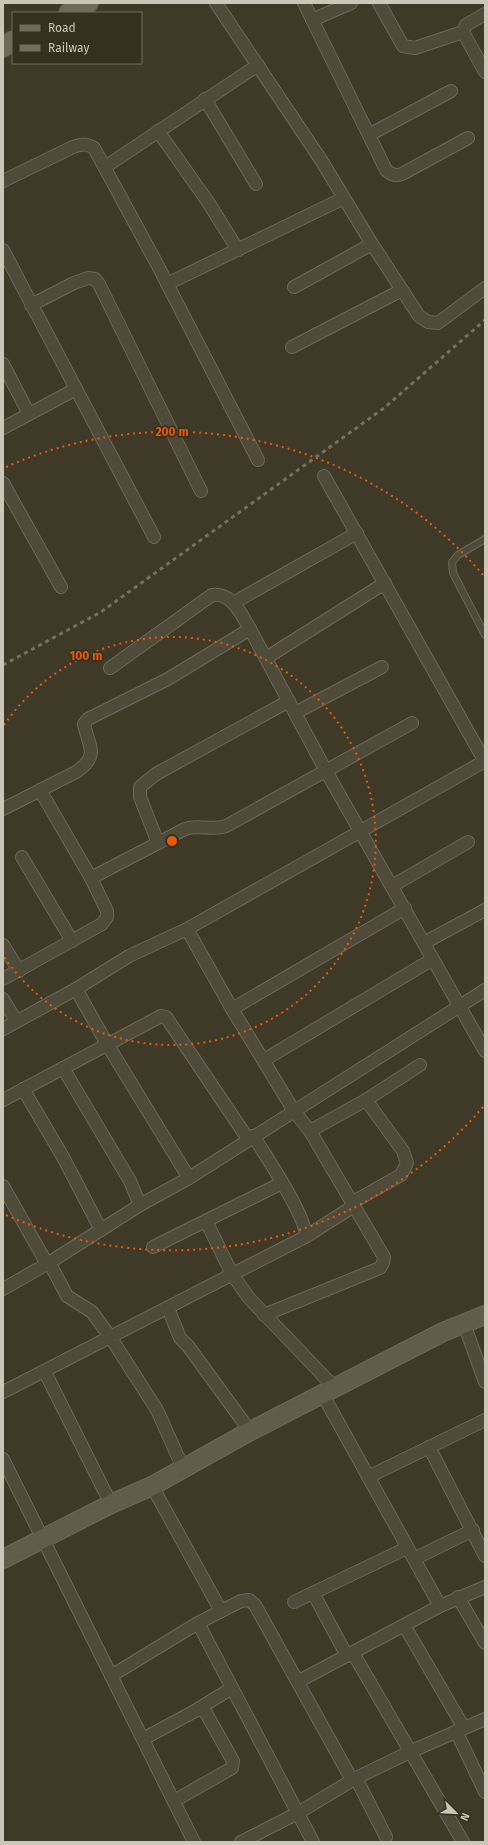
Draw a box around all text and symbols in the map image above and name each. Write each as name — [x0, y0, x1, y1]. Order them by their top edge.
legend — [12, 12, 142, 64]
text: Road — [48, 21, 76, 35]
text: Railway — [48, 41, 89, 55]
text: 200 m — [155, 425, 189, 439]
text: 100 m — [70, 649, 102, 663]
centre of rings — [165, 834, 179, 848]
north arrow — [436, 1793, 476, 1833]
text: N — [457, 1811, 472, 1823]

